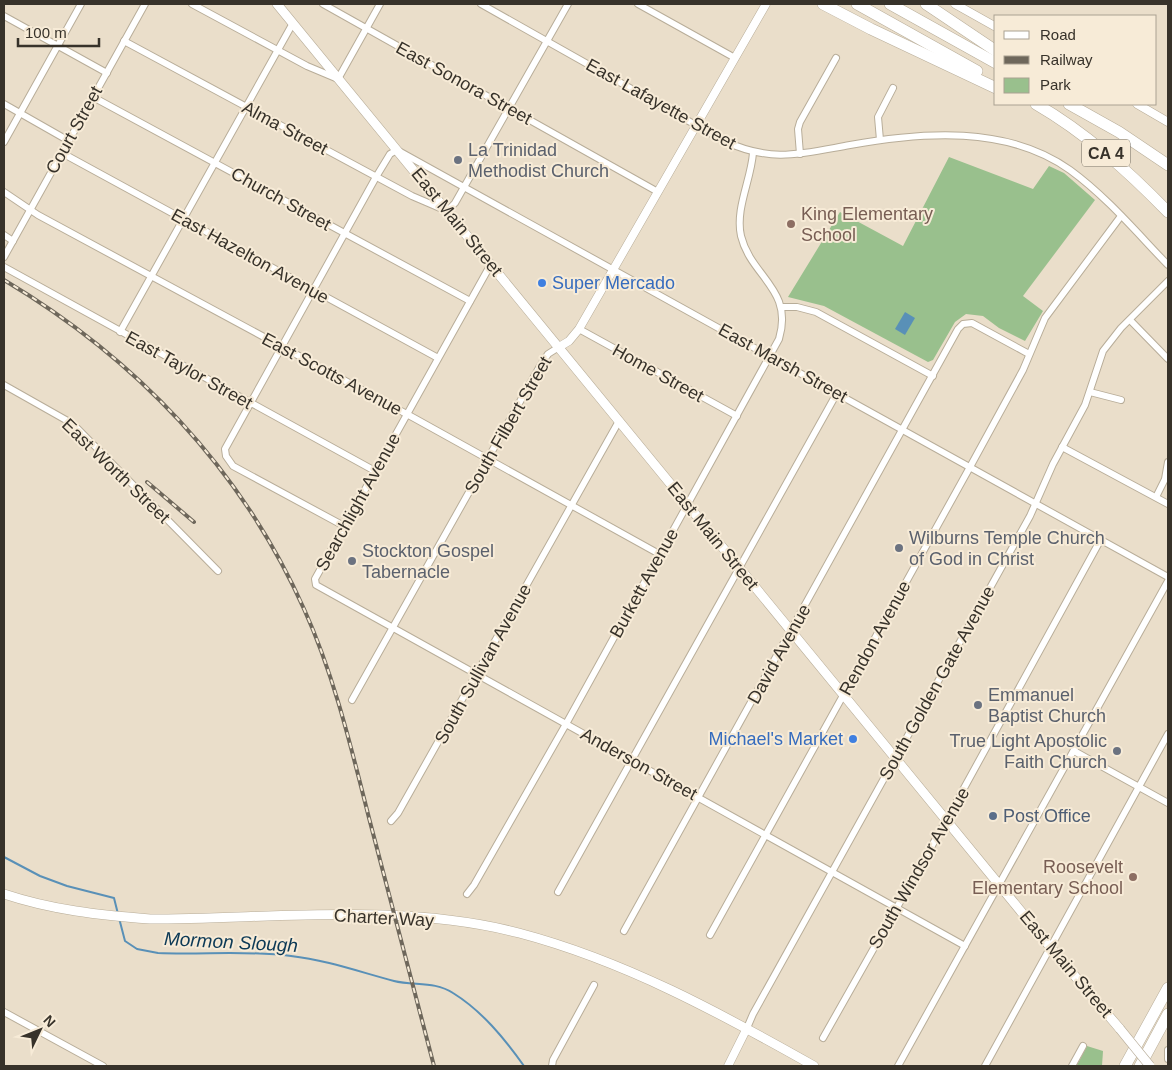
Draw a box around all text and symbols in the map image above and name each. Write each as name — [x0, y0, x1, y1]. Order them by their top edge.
scale bar — [18, 15, 99, 47]
legend — [994, 15, 1157, 105]
text: 100 m — [25, 24, 67, 41]
text: Road — [1040, 26, 1076, 43]
street label: East Sonora Street — [393, 37, 535, 129]
text: Railway — [1040, 51, 1093, 68]
street label: East Lafayette Street — [583, 55, 739, 153]
text: Park — [1040, 76, 1071, 93]
street label: Court Street — [42, 83, 106, 177]
street label: Alma Street — [239, 97, 331, 159]
place label: La Trinidad Methodist Church — [468, 140, 609, 181]
road number: CA 4 — [1082, 140, 1130, 167]
marker: La Trinidad Methodist Church — [452, 154, 464, 166]
street label: Church Street — [228, 163, 334, 235]
street label: East Main Street — [407, 164, 507, 280]
street label: East Hazelton Avenue — [168, 204, 332, 308]
place label: King Elementary School — [801, 204, 933, 245]
marker: King Elementary School — [785, 218, 797, 230]
place label: Super Mercado — [552, 273, 675, 293]
marker: Super Mercado — [536, 277, 548, 289]
street label: East Marsh Street — [715, 319, 851, 407]
street label: East Taylor Street — [122, 327, 256, 413]
street label: East Scotts Avenue — [259, 329, 405, 419]
street label: Home Street — [609, 340, 707, 406]
street label: South Filbert Street — [461, 353, 555, 497]
street label: East Worth Street — [58, 415, 174, 527]
street label: Searchlight Avenue — [312, 429, 404, 575]
street label: East Main Street — [663, 478, 763, 594]
street label: Burkett Avenue — [606, 525, 682, 641]
place label: Wilburns Temple Church of God in Christ — [909, 528, 1105, 569]
place label: Stockton Gospel Tabernacle — [362, 541, 494, 582]
marker: Wilburns Temple Church of God in Christ — [893, 542, 905, 554]
marker: Stockton Gospel Tabernacle — [346, 555, 358, 567]
street label: Rendon Avenue — [835, 577, 915, 699]
street label: South Sullivan Avenue — [431, 581, 535, 747]
street label: South Golden Gate Avenue — [875, 582, 999, 784]
street label: David Avenue — [743, 601, 815, 707]
place label: Emmanuel Baptist Church — [988, 685, 1106, 726]
marker: Emmanuel Baptist Church — [972, 699, 984, 711]
street label: Anderson Street — [577, 724, 701, 804]
place label: Michael's Market — [709, 729, 843, 749]
place label: True Light Apostolic Faith Church — [950, 731, 1107, 772]
marker: Michael's Market — [847, 733, 859, 745]
marker: True Light Apostolic Faith Church — [1111, 745, 1123, 757]
street label: South Windsor Avenue — [865, 784, 973, 952]
place label: Post Office — [1003, 806, 1091, 826]
marker: Post Office — [987, 810, 999, 822]
place label: Roosevelt Elementary School — [972, 857, 1123, 898]
marker: Roosevelt Elementary School — [1127, 871, 1139, 883]
street label: Charter Way — [333, 905, 435, 931]
street label: East Main Street — [1016, 907, 1116, 1021]
water label: Mormon Slough — [163, 928, 299, 956]
north arrow — [15, 1005, 65, 1055]
text: N — [40, 1012, 59, 1030]

